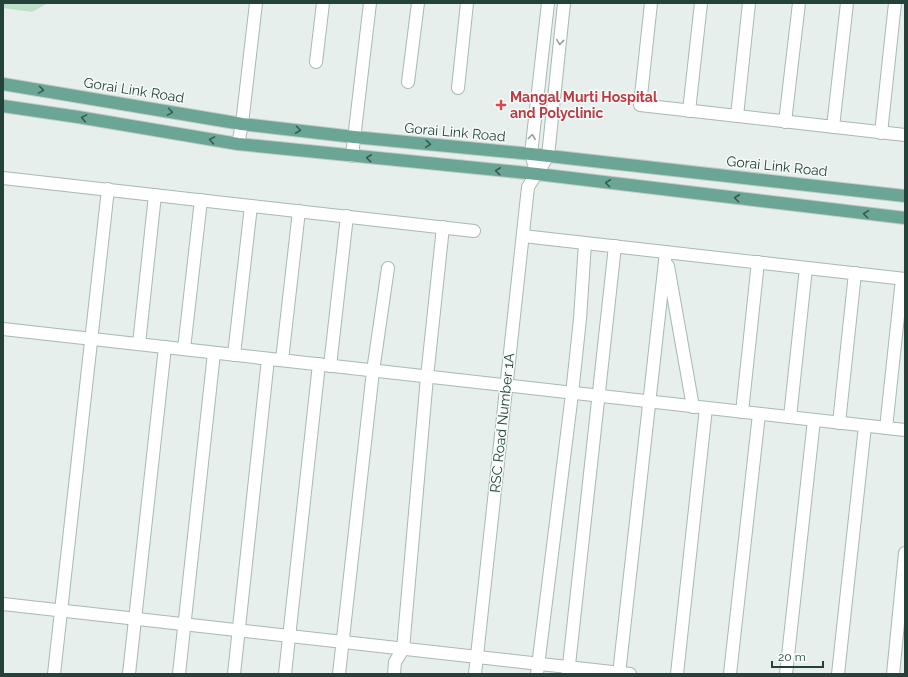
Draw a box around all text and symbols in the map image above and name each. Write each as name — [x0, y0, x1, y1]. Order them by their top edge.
one-way arrow — [556, 39, 565, 45]
street label: Gorai Link Road — [83, 74, 185, 106]
one-way arrow — [38, 85, 45, 94]
place label: Mangal Murti Hospital and Polyclinic — [510, 89, 658, 121]
marker: Mangal Murti Hospital and Polyclinic — [495, 99, 507, 111]
one-way arrow — [167, 107, 173, 115]
one-way arrow — [81, 114, 87, 123]
street label: Gorai Link Road — [404, 120, 506, 144]
one-way arrow — [295, 125, 301, 134]
one-way arrow — [528, 134, 537, 140]
one-way arrow — [209, 136, 215, 144]
one-way arrow — [425, 139, 431, 148]
street label: Gorai Link Road — [726, 153, 828, 179]
one-way arrow — [366, 154, 372, 163]
one-way arrow — [495, 166, 501, 175]
one-way arrow — [605, 179, 611, 188]
one-way arrow — [734, 194, 740, 203]
one-way arrow — [863, 209, 869, 218]
street label: RSC Road Number 1A — [487, 352, 517, 494]
scale bar — [772, 643, 823, 669]
text: 20 m — [778, 650, 806, 664]

